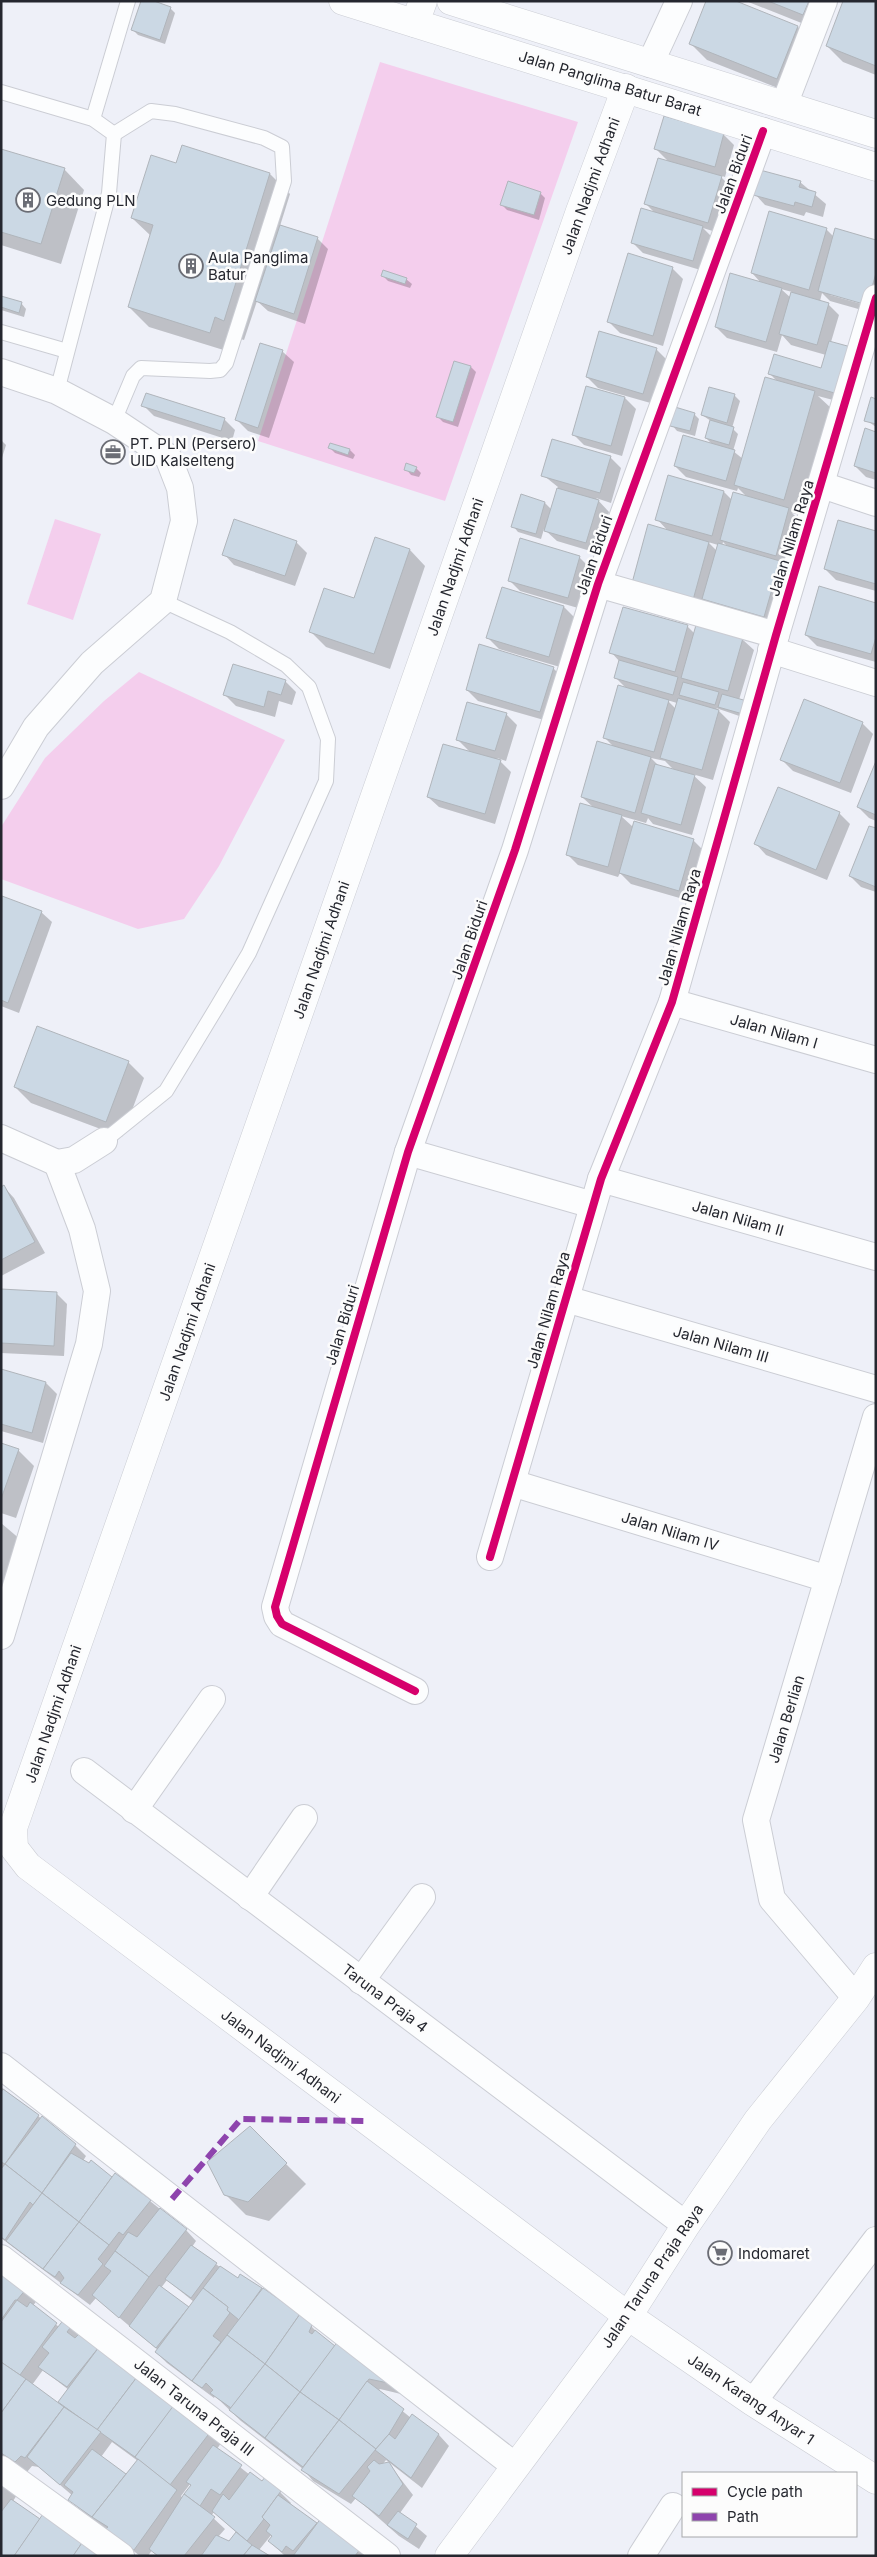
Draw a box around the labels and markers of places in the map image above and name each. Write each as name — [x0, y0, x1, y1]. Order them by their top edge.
building icon: Gedung PLN — [15, 187, 41, 213]
place label: Gedung PLN — [46, 191, 136, 210]
place label: Aula Panglima Batur — [208, 248, 308, 284]
building icon: Aula Panglima Batur — [178, 253, 204, 279]
place label: PT. PLN (Persero) UID Kalselteng — [130, 434, 257, 470]
office icon: PT. PLN (Persero) UID Kalselteng — [100, 439, 126, 465]
supermarket icon: Indomaret — [707, 2240, 733, 2266]
place label: Indomaret — [738, 2244, 810, 2263]

